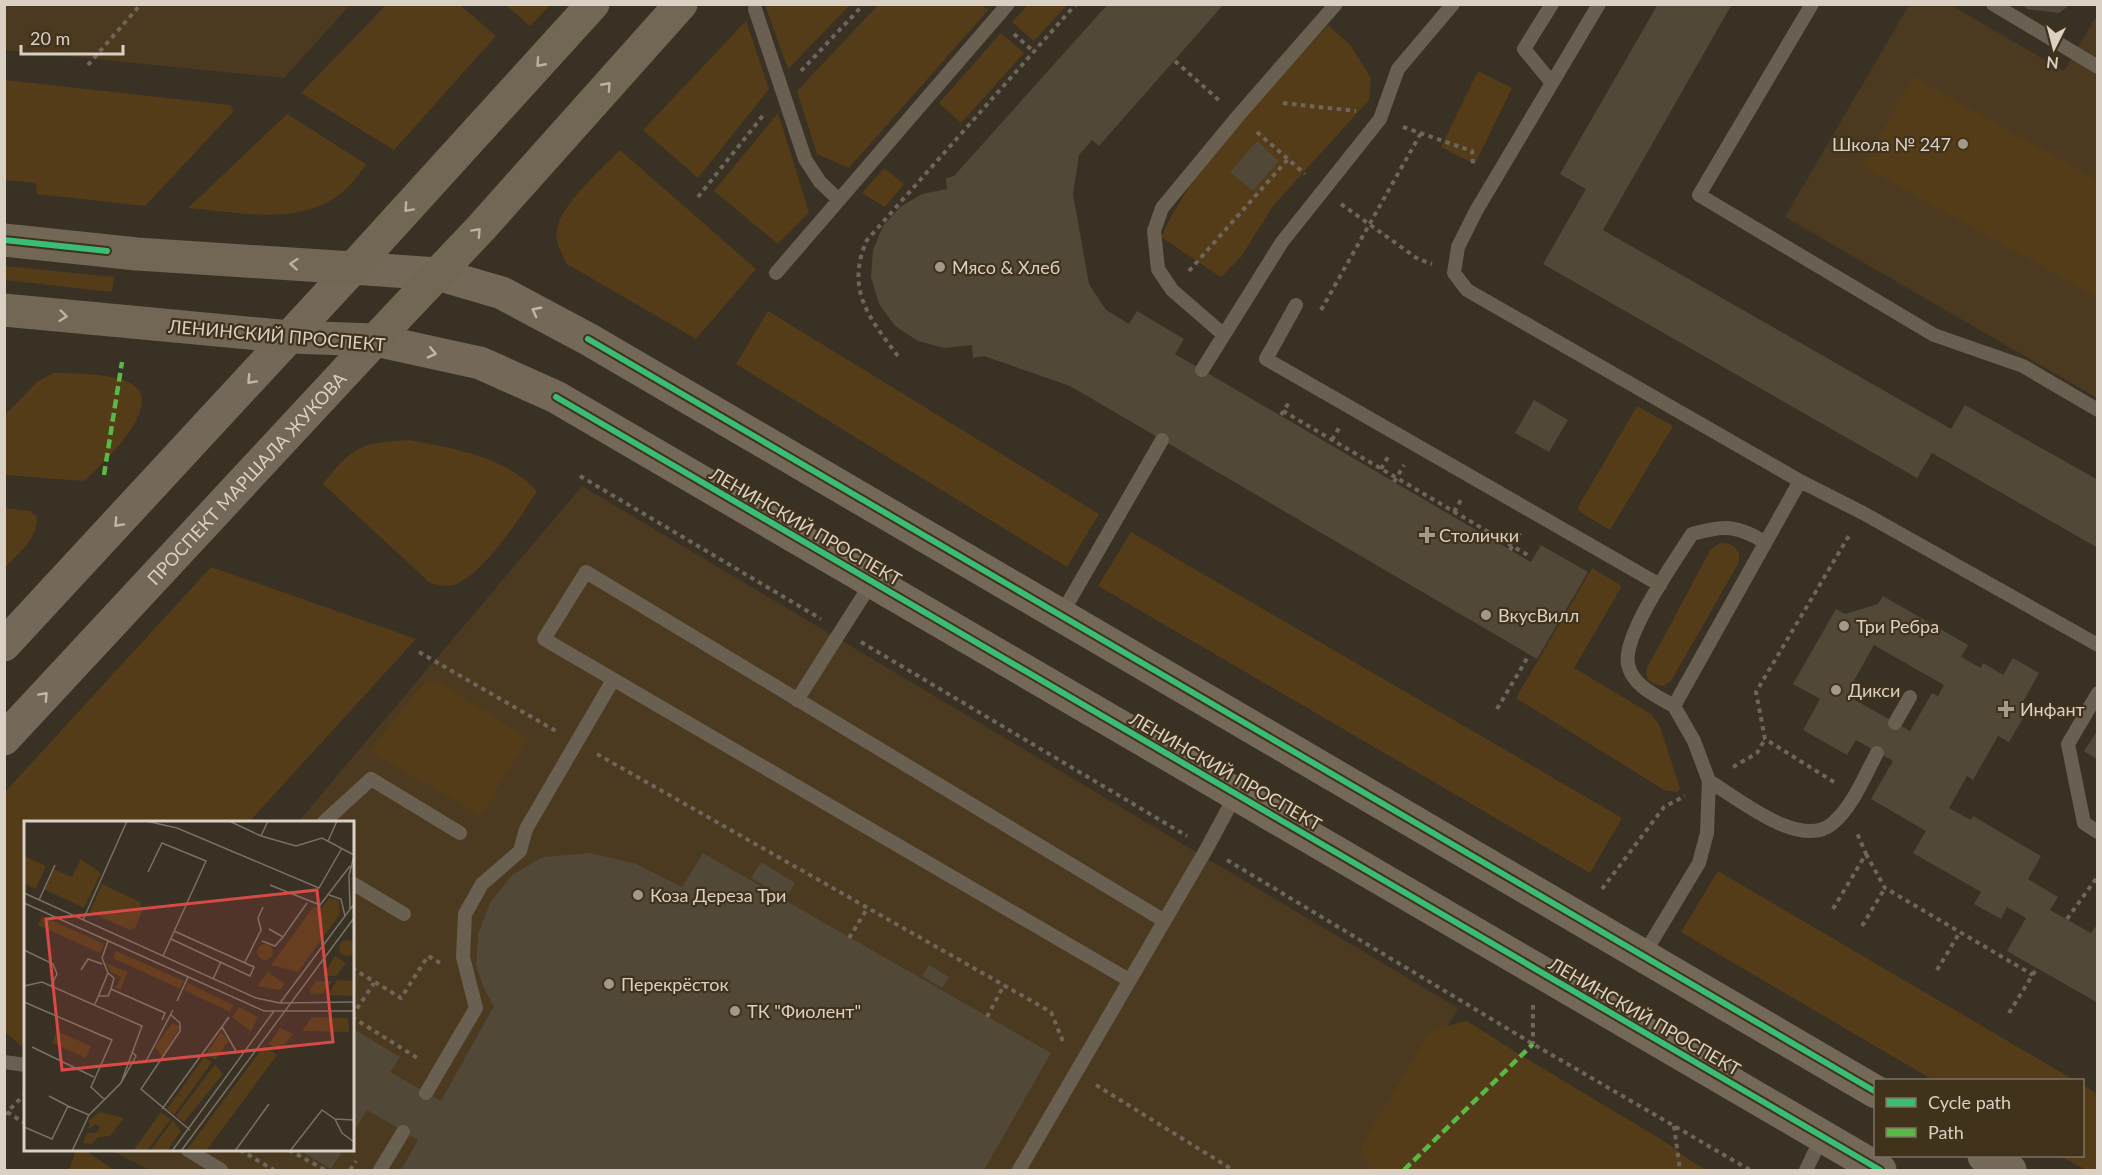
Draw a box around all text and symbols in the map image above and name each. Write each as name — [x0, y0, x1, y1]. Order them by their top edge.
scale bar — [21, 18, 123, 56]
north arrow — [2024, 18, 2084, 78]
text: 20 m — [30, 27, 70, 49]
text: N — [2045, 53, 2060, 74]
one-way arrow — [536, 57, 547, 67]
one-way arrow — [600, 83, 611, 93]
place label: Школа № 247 — [1832, 133, 1951, 155]
marker: Школа № 247 — [1956, 137, 1970, 151]
one-way arrow — [405, 200, 416, 211]
one-way arrow — [470, 228, 481, 239]
place label: Мясо & Хлеб — [952, 256, 1060, 278]
one-way arrow — [290, 258, 299, 271]
marker: Мясо & Хлеб — [933, 260, 947, 274]
one-way arrow — [532, 307, 542, 318]
one-way arrow — [58, 309, 67, 322]
street label: ЛЕНИНСКИЙ ПРОСПЕКТ — [167, 314, 387, 355]
one-way arrow — [427, 345, 437, 358]
street label: ПРОСПЕКТ МАРШАЛА ЖУКОВА — [142, 367, 351, 589]
one-way arrow — [247, 373, 258, 383]
street label: ЛЕНИНСКИЙ ПРОСПЕКТ — [705, 462, 906, 590]
one-way arrow — [114, 516, 125, 526]
place label: Столички — [1439, 524, 1519, 546]
marker: Столички — [1420, 528, 1434, 542]
place label: ВкусВилл — [1498, 604, 1579, 626]
marker: ВкусВилл — [1479, 608, 1493, 622]
place label: Три Ребра — [1856, 615, 1939, 637]
marker: Три Ребра — [1837, 619, 1851, 633]
place label: Дикси — [1848, 679, 1900, 701]
marker: Дикси — [1829, 683, 1843, 697]
one-way arrow — [37, 692, 48, 703]
place label: Инфант — [2020, 698, 2085, 720]
marker: Инфант — [1997, 700, 2015, 718]
street label: ЛЕНИНСКИЙ ПРОСПЕКТ — [1125, 707, 1326, 835]
inset map — [24, 821, 354, 1151]
place label: Коза Дереза Три — [650, 884, 786, 906]
marker: Коза Дереза Три — [631, 888, 645, 902]
street label: ЛЕНИНСКИЙ ПРОСПЕКТ — [1544, 952, 1745, 1080]
place label: Перекрёсток — [621, 973, 729, 995]
marker: Перекрёсток — [602, 977, 616, 991]
place label: ТК "Фиолент" — [747, 1000, 861, 1022]
marker: ТК "Фиолент" — [728, 1004, 742, 1018]
legend — [1874, 1079, 2084, 1157]
text: Cycle path — [1928, 1091, 2011, 1113]
text: Path — [1928, 1121, 1964, 1143]

